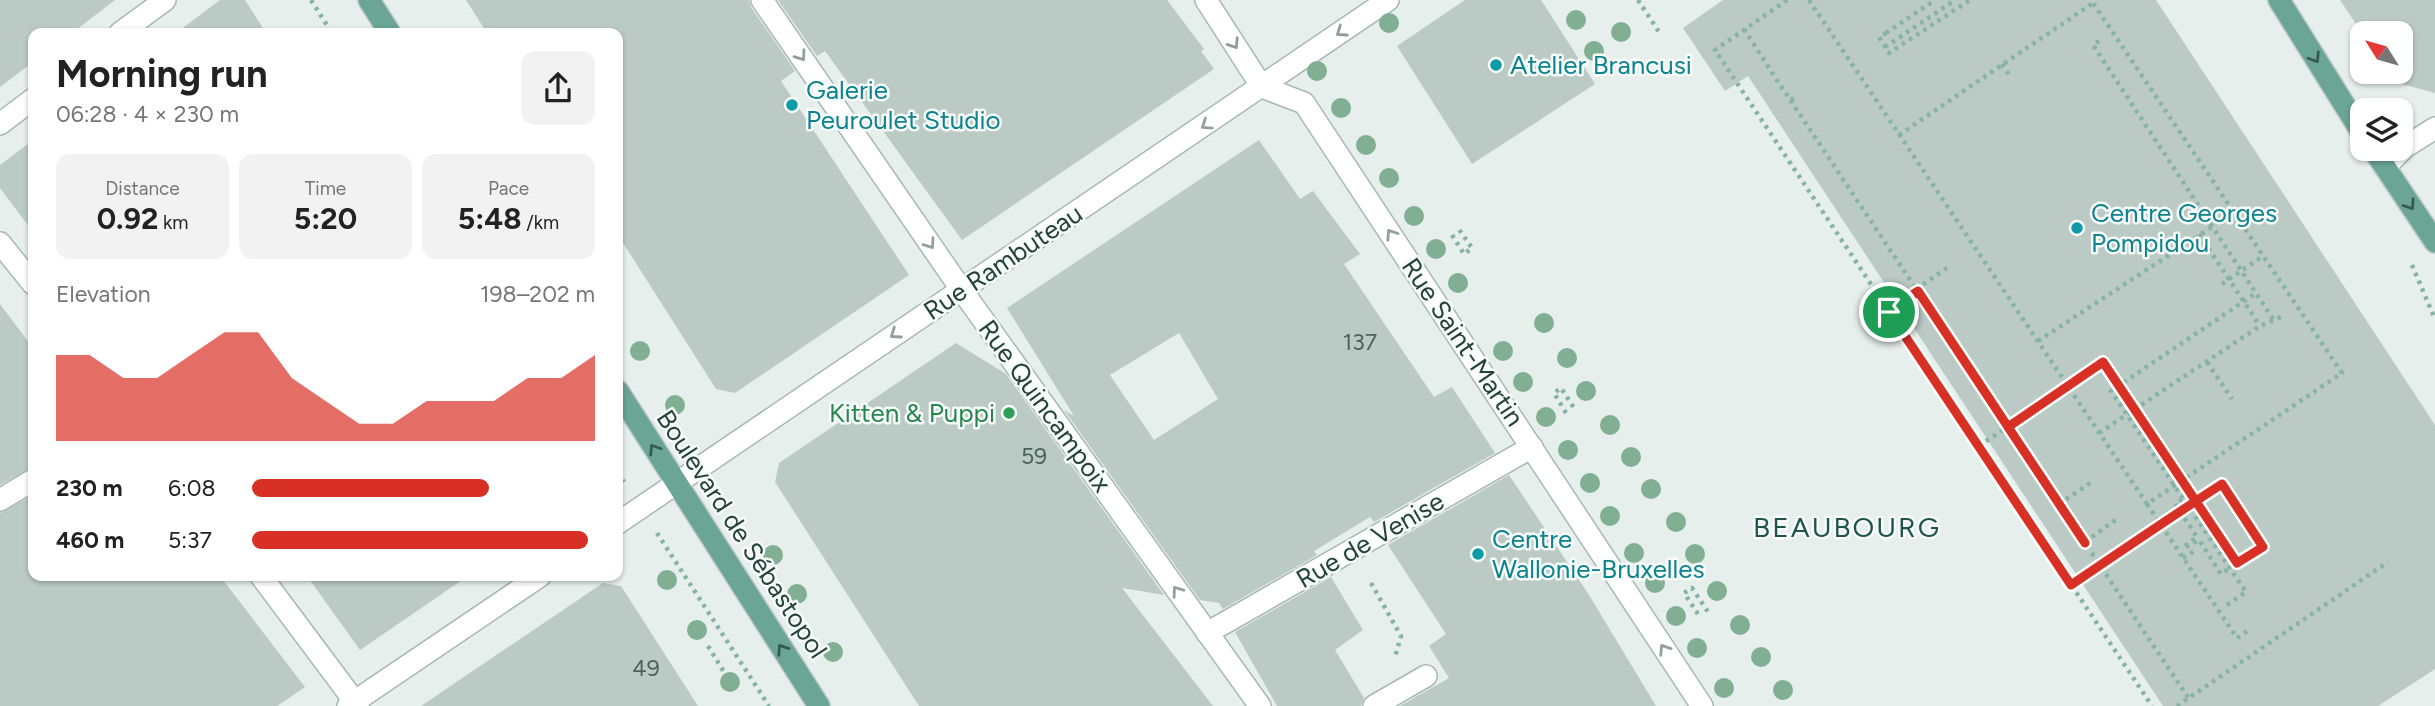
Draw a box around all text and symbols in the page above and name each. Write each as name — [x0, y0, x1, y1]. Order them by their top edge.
north arrow — [2350, 21, 2413, 84]
map controls — [2350, 21, 2413, 161]
one-way arrow — [1336, 24, 1349, 36]
one-way arrow — [1226, 36, 1239, 49]
one-way arrow — [793, 48, 805, 61]
place label: Atelier Brancusi — [1510, 49, 1692, 81]
one-way arrow — [2306, 50, 2319, 63]
text: Morning run — [56, 51, 268, 97]
button: share — [521, 51, 595, 125]
marker: Atelier Brancusi — [1488, 57, 1504, 73]
place label: Galerie Peuroulet Studio — [806, 74, 1001, 136]
marker: Galerie Peuroulet Studio — [784, 97, 800, 113]
button: layers — [2350, 98, 2413, 161]
text: 06:28 · 4 × 230 m — [56, 100, 239, 128]
one-way arrow — [1201, 117, 1214, 129]
text: Distance — [105, 177, 180, 200]
text: Time — [305, 177, 346, 200]
text: Pace — [488, 177, 529, 200]
street label: Rue Rambuteau — [918, 197, 1088, 327]
place label: Centre Georges Pompidou — [2091, 197, 2277, 259]
one-way arrow — [2402, 197, 2415, 210]
text: 0.92 — [97, 200, 158, 237]
text: 5:20 — [294, 200, 357, 237]
text: 5:48 — [458, 200, 522, 237]
text: km — [158, 211, 188, 234]
text: /km — [522, 211, 559, 234]
marker: Centre Georges Pompidou — [2069, 220, 2085, 236]
one-way arrow — [1387, 229, 1399, 242]
one-way arrow — [922, 236, 934, 249]
street label: Rue Saint-Martin — [1395, 252, 1531, 432]
text: Elevation — [56, 280, 151, 308]
text: 198–202 m — [480, 280, 595, 308]
pin — [1859, 282, 1919, 342]
icon: arrive — [1870, 293, 1908, 331]
street label: Rue Quincampoix — [972, 314, 1119, 499]
one-way arrow — [890, 326, 903, 338]
house number: 137 — [1343, 328, 1377, 356]
place label: Kitten & Puppi — [829, 397, 995, 429]
street label: Boulevard de Sébastopol — [650, 404, 834, 664]
marker: Kitten & Puppi — [1001, 405, 1017, 421]
house number: 59 — [1021, 442, 1047, 470]
one-way arrow — [649, 443, 662, 456]
text: 230 m — [56, 474, 123, 502]
text: 6:08 — [168, 474, 216, 502]
street label: Rue de Venise — [1290, 485, 1450, 595]
district label: BEAUBOURG — [1753, 510, 1941, 544]
place label: Centre Wallonie-Bruxelles — [1492, 523, 1705, 585]
text: 460 m — [56, 526, 124, 554]
text: 5:37 — [168, 526, 212, 554]
marker: Centre Wallonie-Bruxelles — [1470, 546, 1486, 562]
one-way arrow — [1173, 586, 1185, 599]
one-way arrow — [777, 643, 790, 656]
one-way arrow — [1660, 644, 1673, 657]
house number: 49 — [632, 654, 660, 682]

